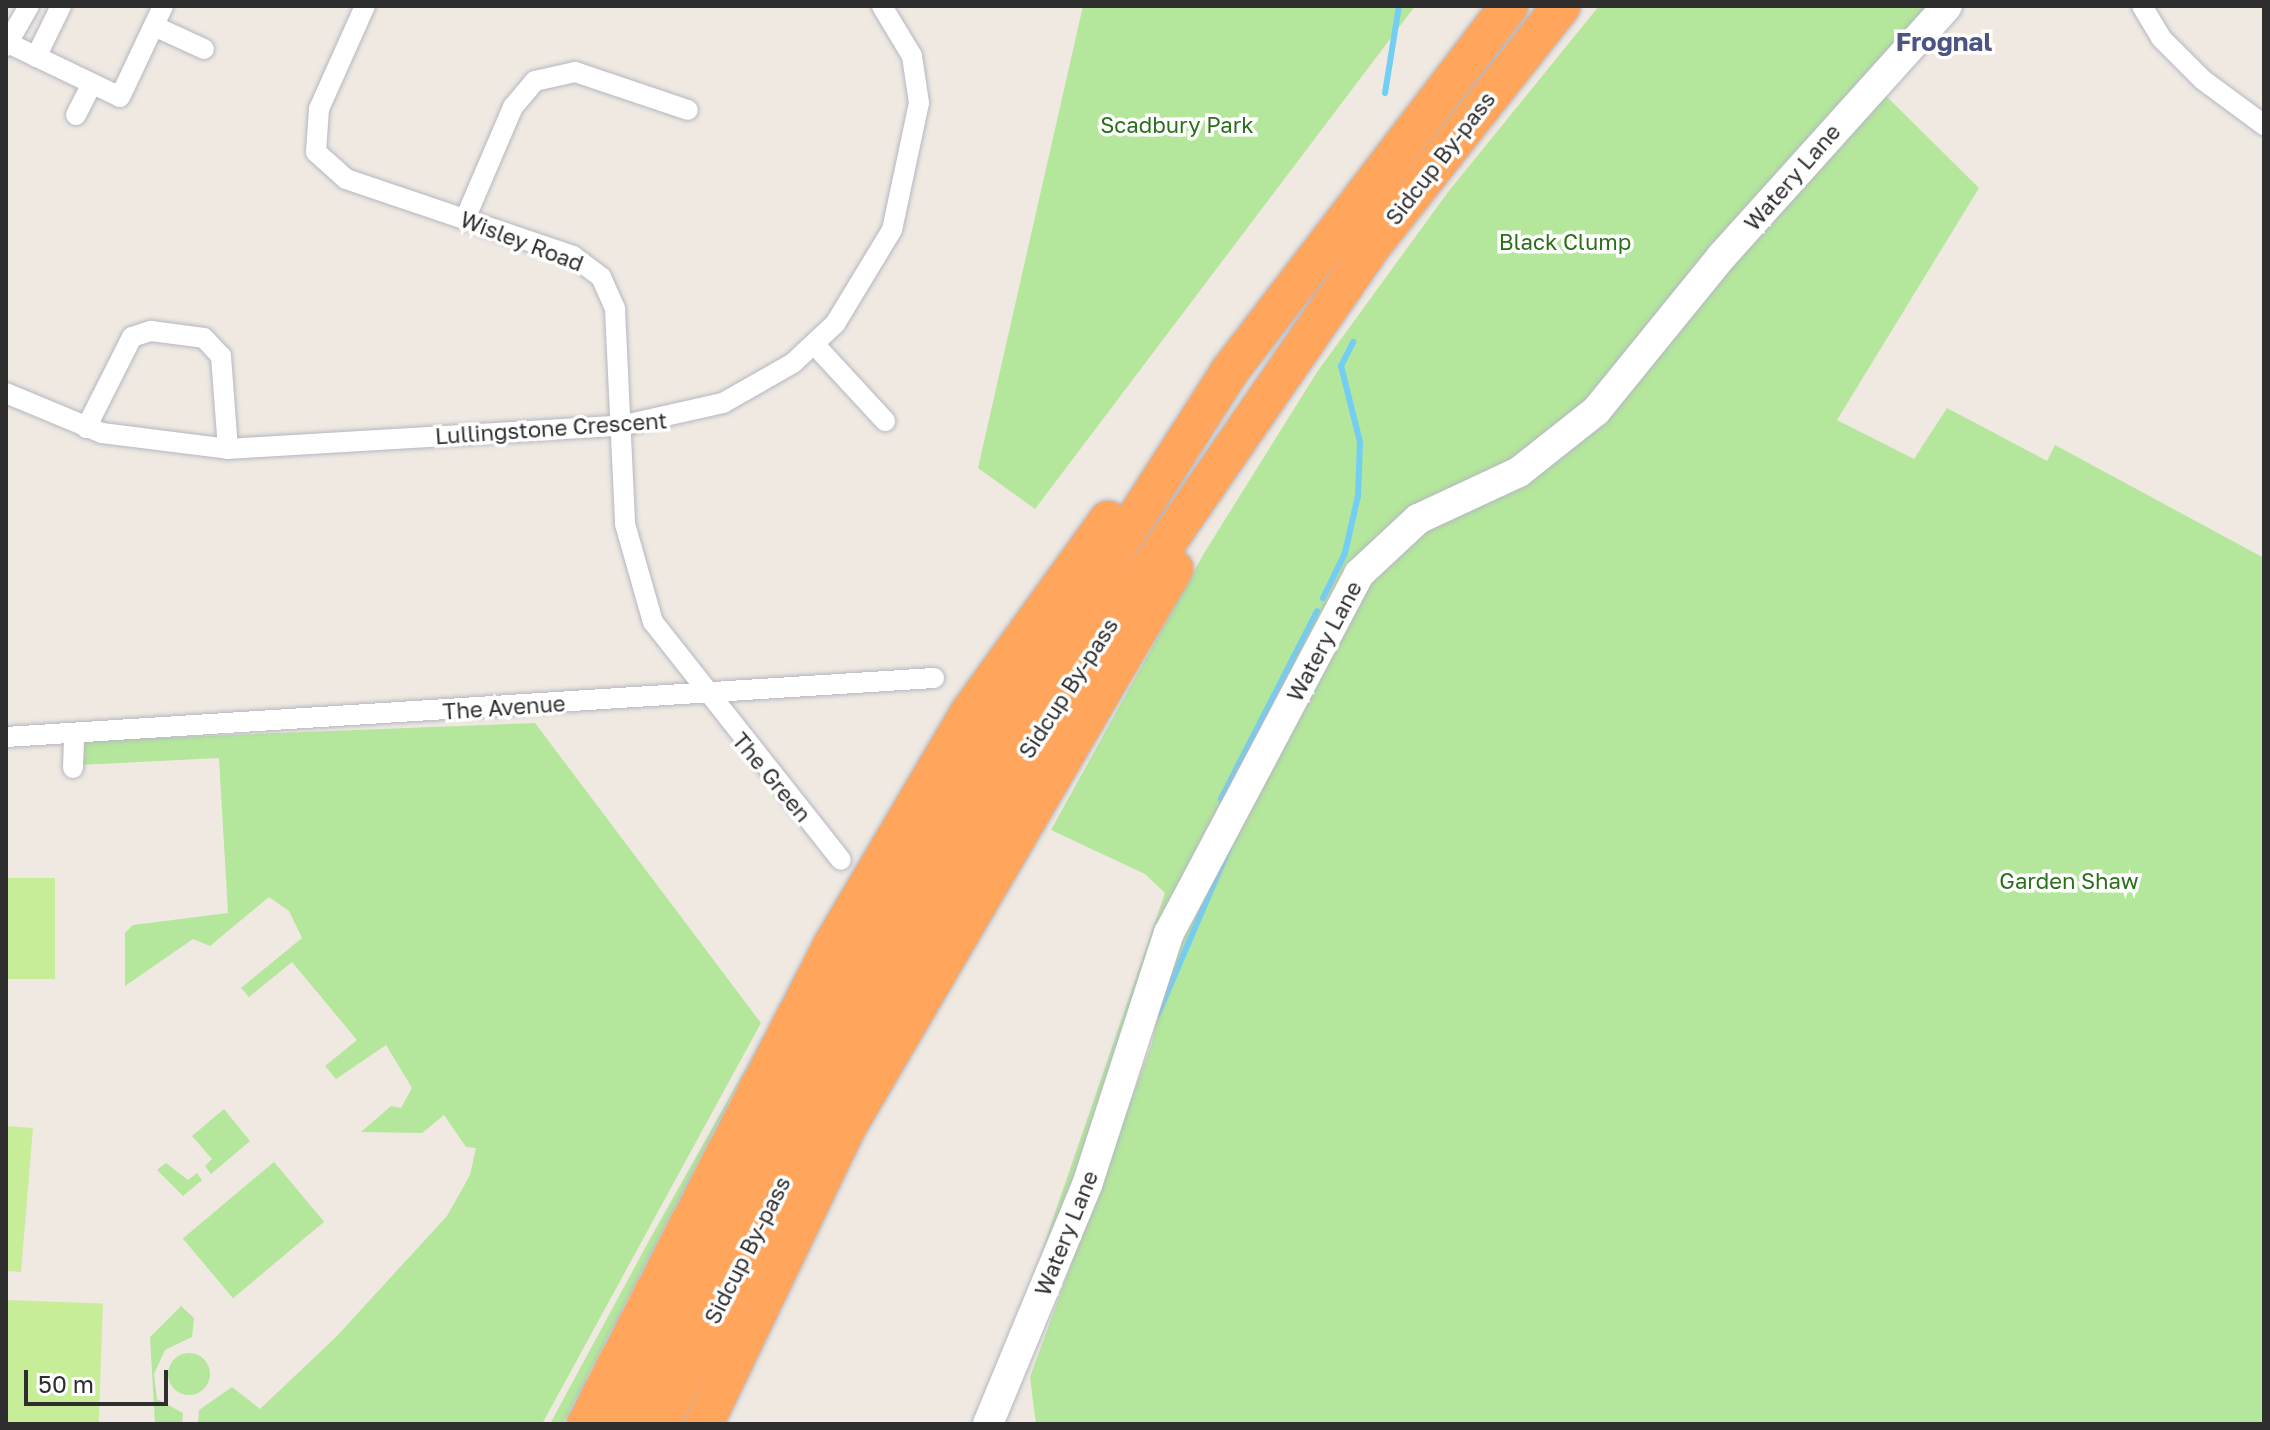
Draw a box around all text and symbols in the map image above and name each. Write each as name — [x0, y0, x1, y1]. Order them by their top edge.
district label: Frognal — [1896, 26, 1992, 58]
street label: Sidcup By-pass — [1380, 86, 1500, 230]
park label: Scadbury Park — [1100, 112, 1254, 138]
street label: Watery Lane — [1739, 118, 1845, 236]
street label: Wisley Road — [457, 205, 587, 277]
park label: Black Clump — [1499, 229, 1631, 255]
street label: Lullingstone Crescent — [434, 407, 668, 449]
street label: Watery Lane — [1281, 576, 1367, 706]
street label: Sidcup By-pass — [1013, 613, 1123, 763]
street label: The Avenue — [442, 690, 566, 724]
street label: The Green — [727, 727, 817, 827]
park label: Garden Shaw — [1999, 868, 2139, 894]
street label: Watery Lane — [1029, 1167, 1103, 1299]
street label: Sidcup By-pass — [698, 1172, 796, 1328]
scale bar — [28, 1354, 172, 1404]
text: 50 m — [38, 1369, 94, 1398]

